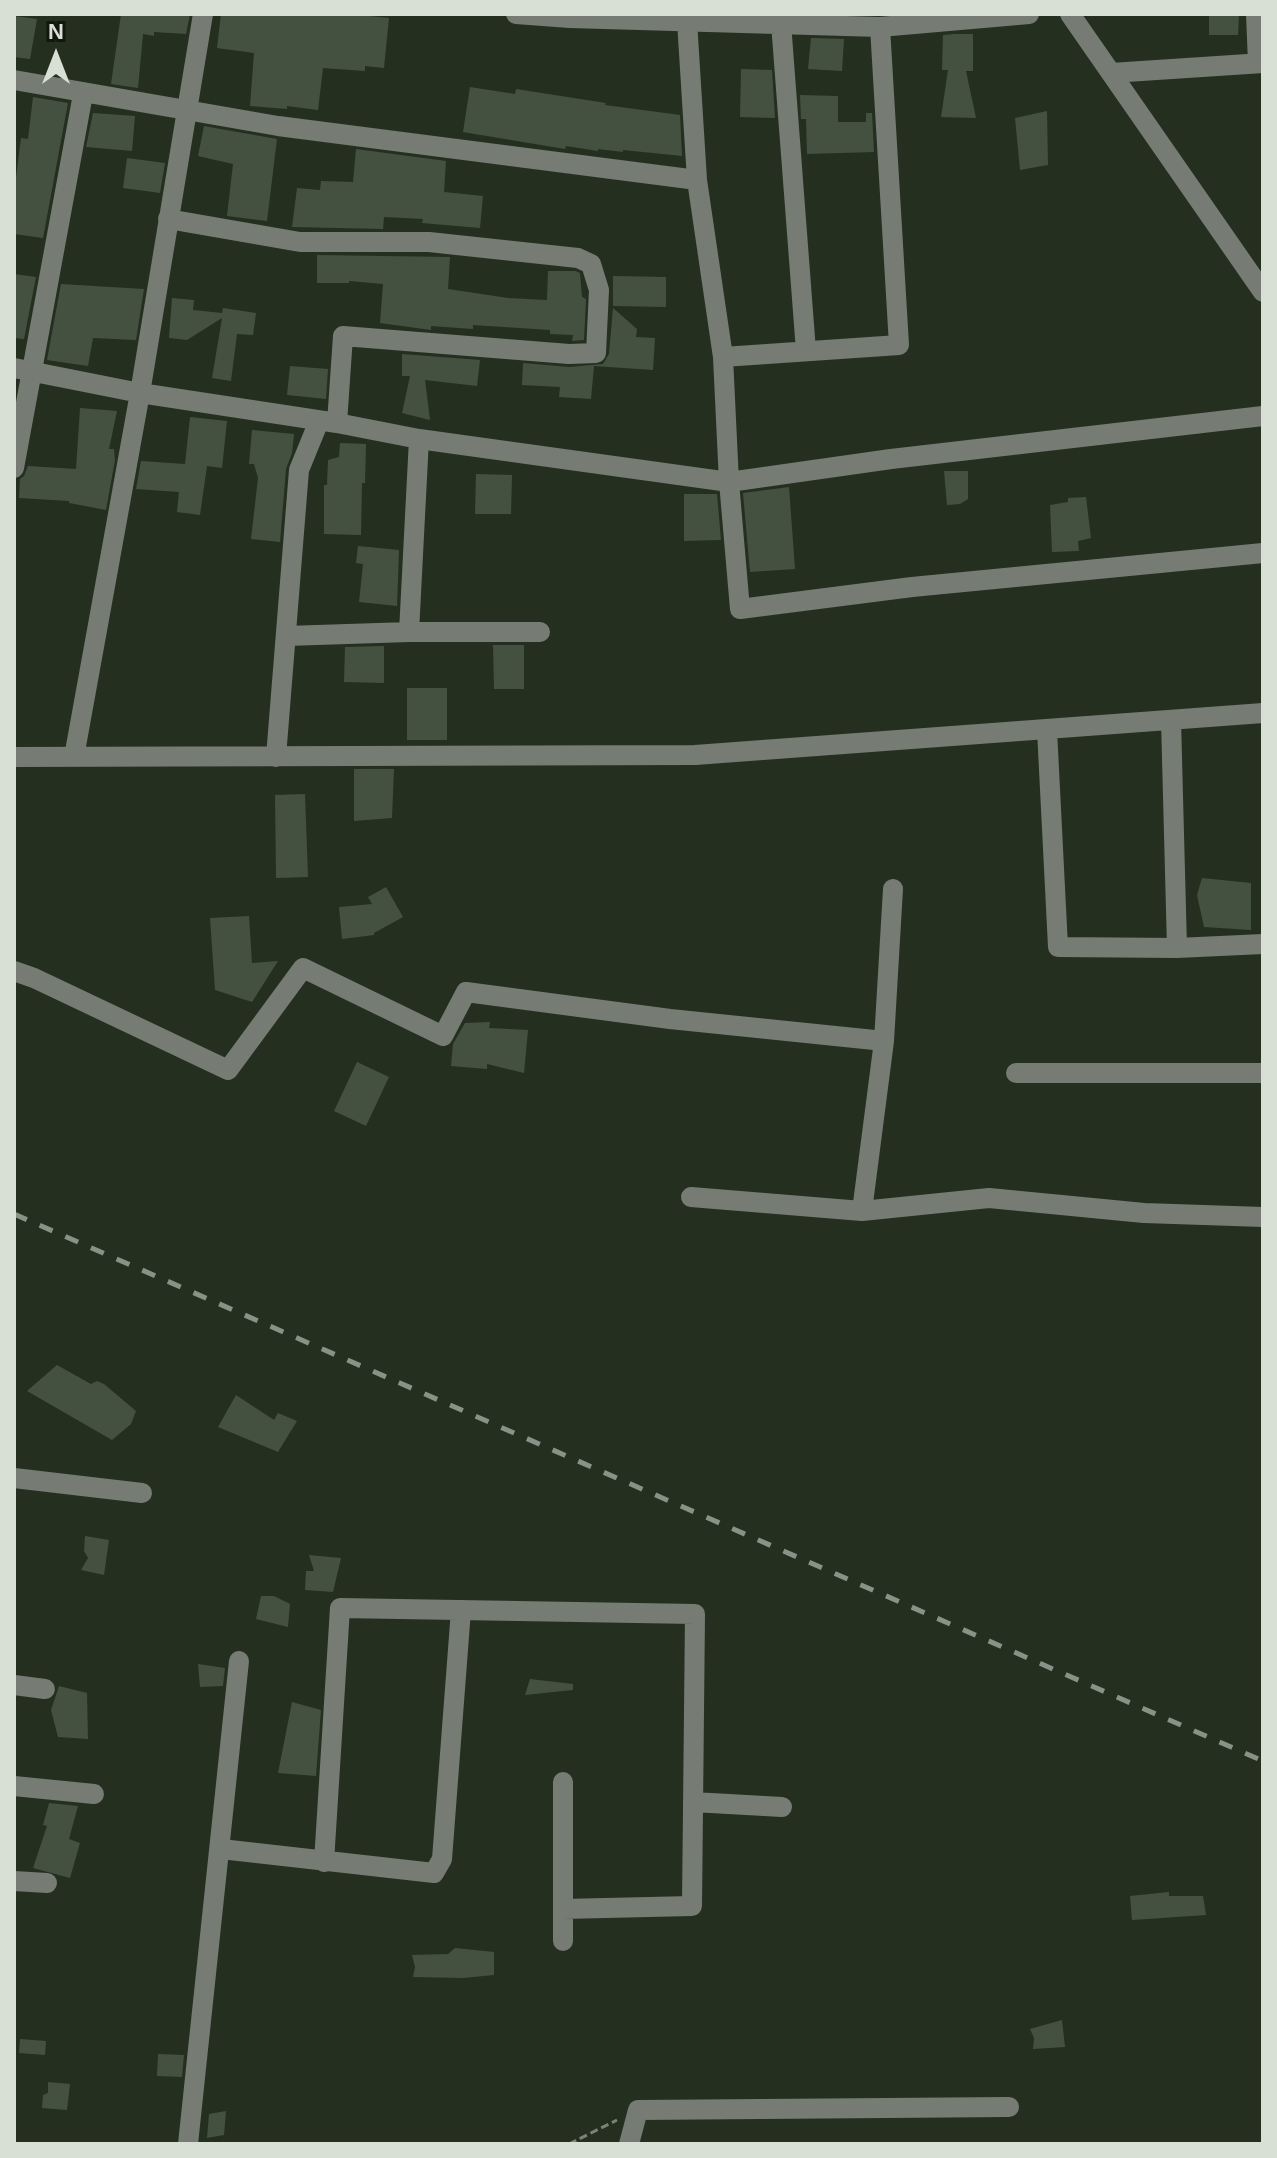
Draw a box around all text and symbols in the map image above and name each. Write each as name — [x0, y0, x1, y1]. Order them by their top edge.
north arrow — [16, 16, 96, 96]
text: N — [48, 19, 64, 44]

